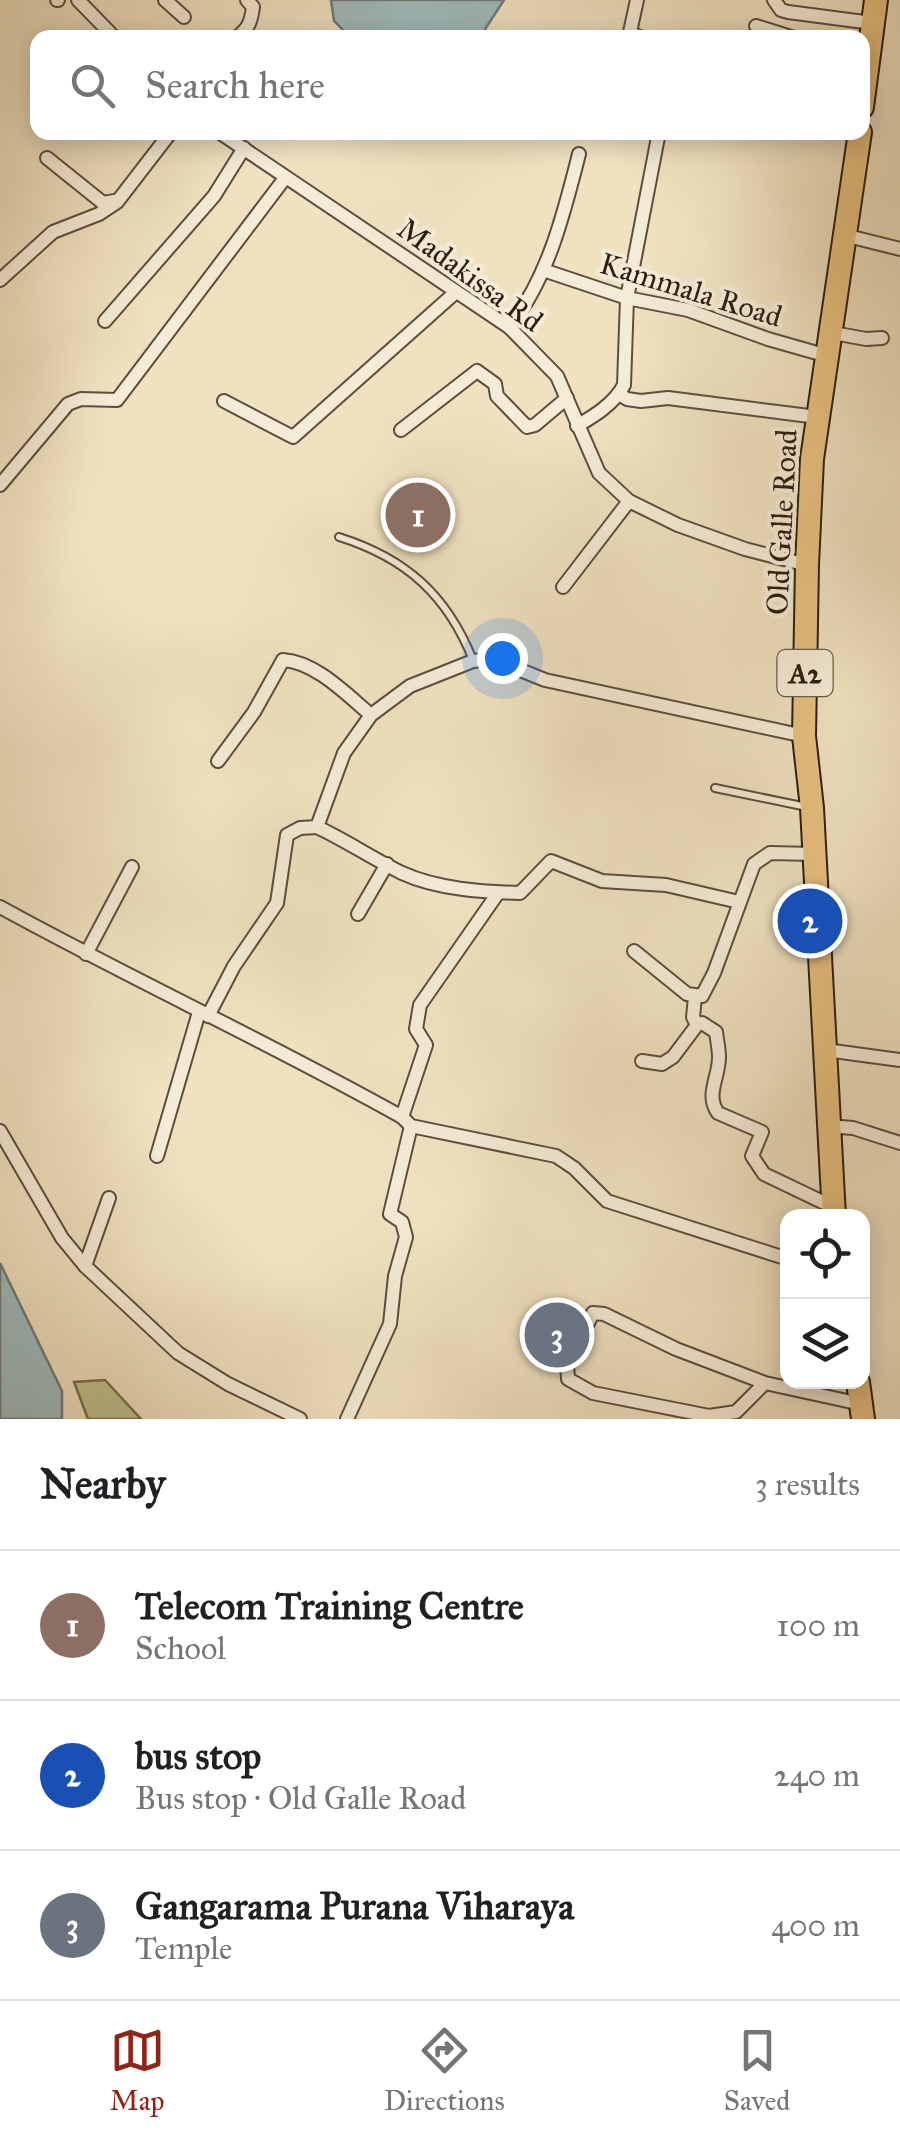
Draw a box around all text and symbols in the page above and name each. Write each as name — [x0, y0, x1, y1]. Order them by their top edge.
search box — [30, 30, 870, 140]
icon: search — [65, 58, 120, 113]
text: Search here — [145, 62, 325, 108]
street label: Madakissa Rd — [390, 210, 550, 340]
street label: Kammala Road — [596, 245, 786, 335]
street label: Old Galle Road — [759, 428, 805, 616]
pin: 1 — [386, 478, 450, 552]
your location — [477, 633, 528, 684]
road number: A2 — [778, 650, 832, 696]
pin: 2 — [778, 884, 842, 958]
map controls — [780, 1209, 870, 1389]
button: locate — [780, 1209, 870, 1299]
pin: 3 — [524, 1298, 590, 1372]
button: layers — [780, 1299, 870, 1389]
text: Nearby — [40, 1458, 165, 1510]
text: 3 results — [755, 1465, 860, 1504]
text: Telecom Training Centre — [135, 1583, 524, 1629]
text: 1 — [66, 1606, 79, 1645]
text: 100 m — [776, 1606, 860, 1645]
text: School — [135, 1629, 226, 1668]
text: bus stop — [135, 1733, 261, 1779]
text: 2 — [65, 1756, 80, 1795]
text: 240 m — [774, 1756, 860, 1795]
text: Bus stop · Old Galle Road — [135, 1779, 466, 1818]
text: Gangarama Purana Viharaya — [135, 1883, 574, 1929]
text: 3 — [66, 1906, 79, 1945]
text: 400 m — [771, 1906, 860, 1945]
text: Temple — [135, 1929, 232, 1968]
tab: Map — [110, 2023, 165, 2118]
tab: Directions — [384, 2023, 505, 2118]
tab: Saved — [724, 2023, 790, 2118]

